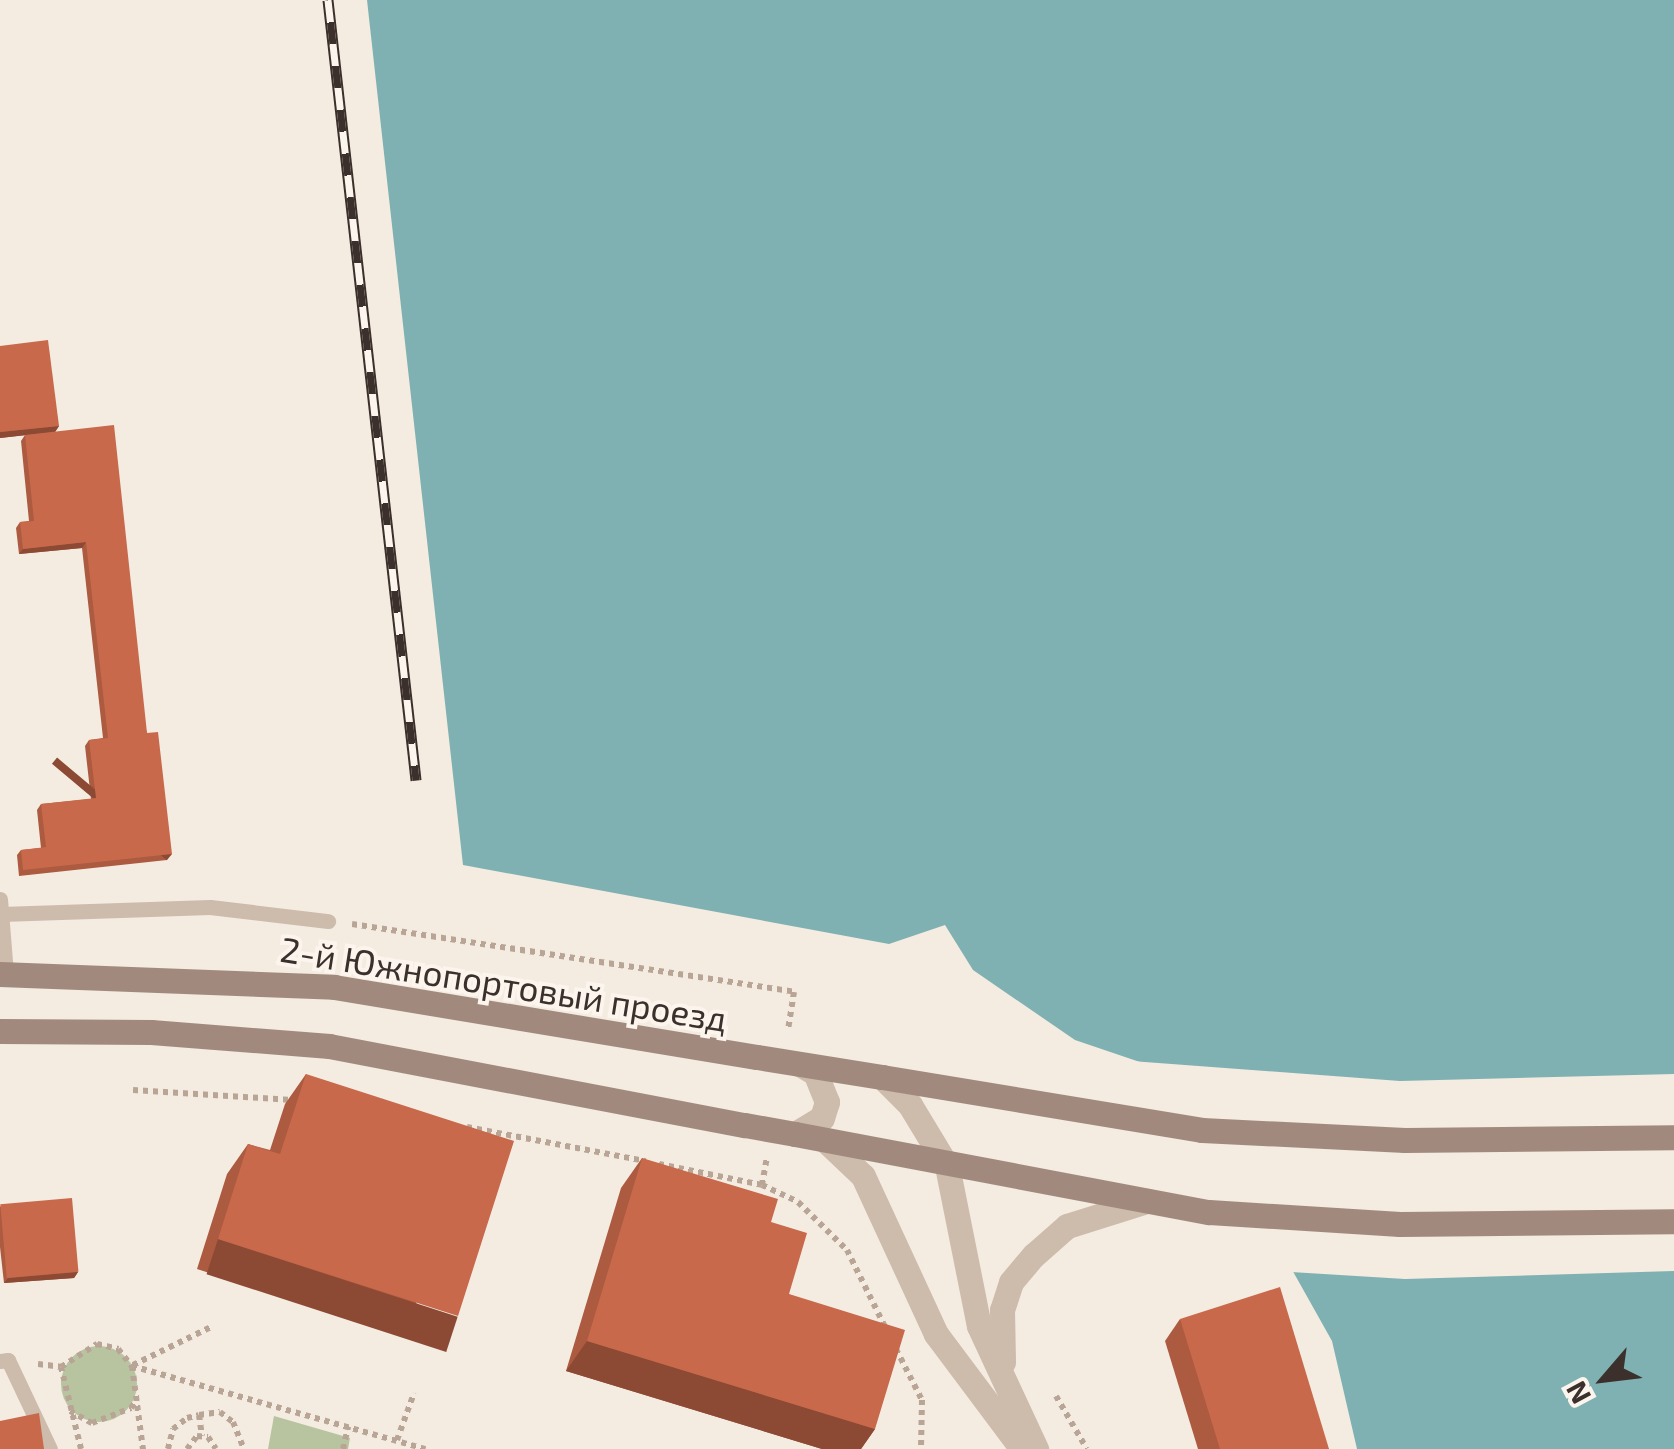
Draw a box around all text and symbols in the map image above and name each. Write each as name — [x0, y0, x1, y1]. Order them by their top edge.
street label: 2-й Южнопортовый проезд — [278, 927, 730, 1039]
north arrow — [1554, 1329, 1654, 1429]
text: N — [1558, 1376, 1597, 1410]

